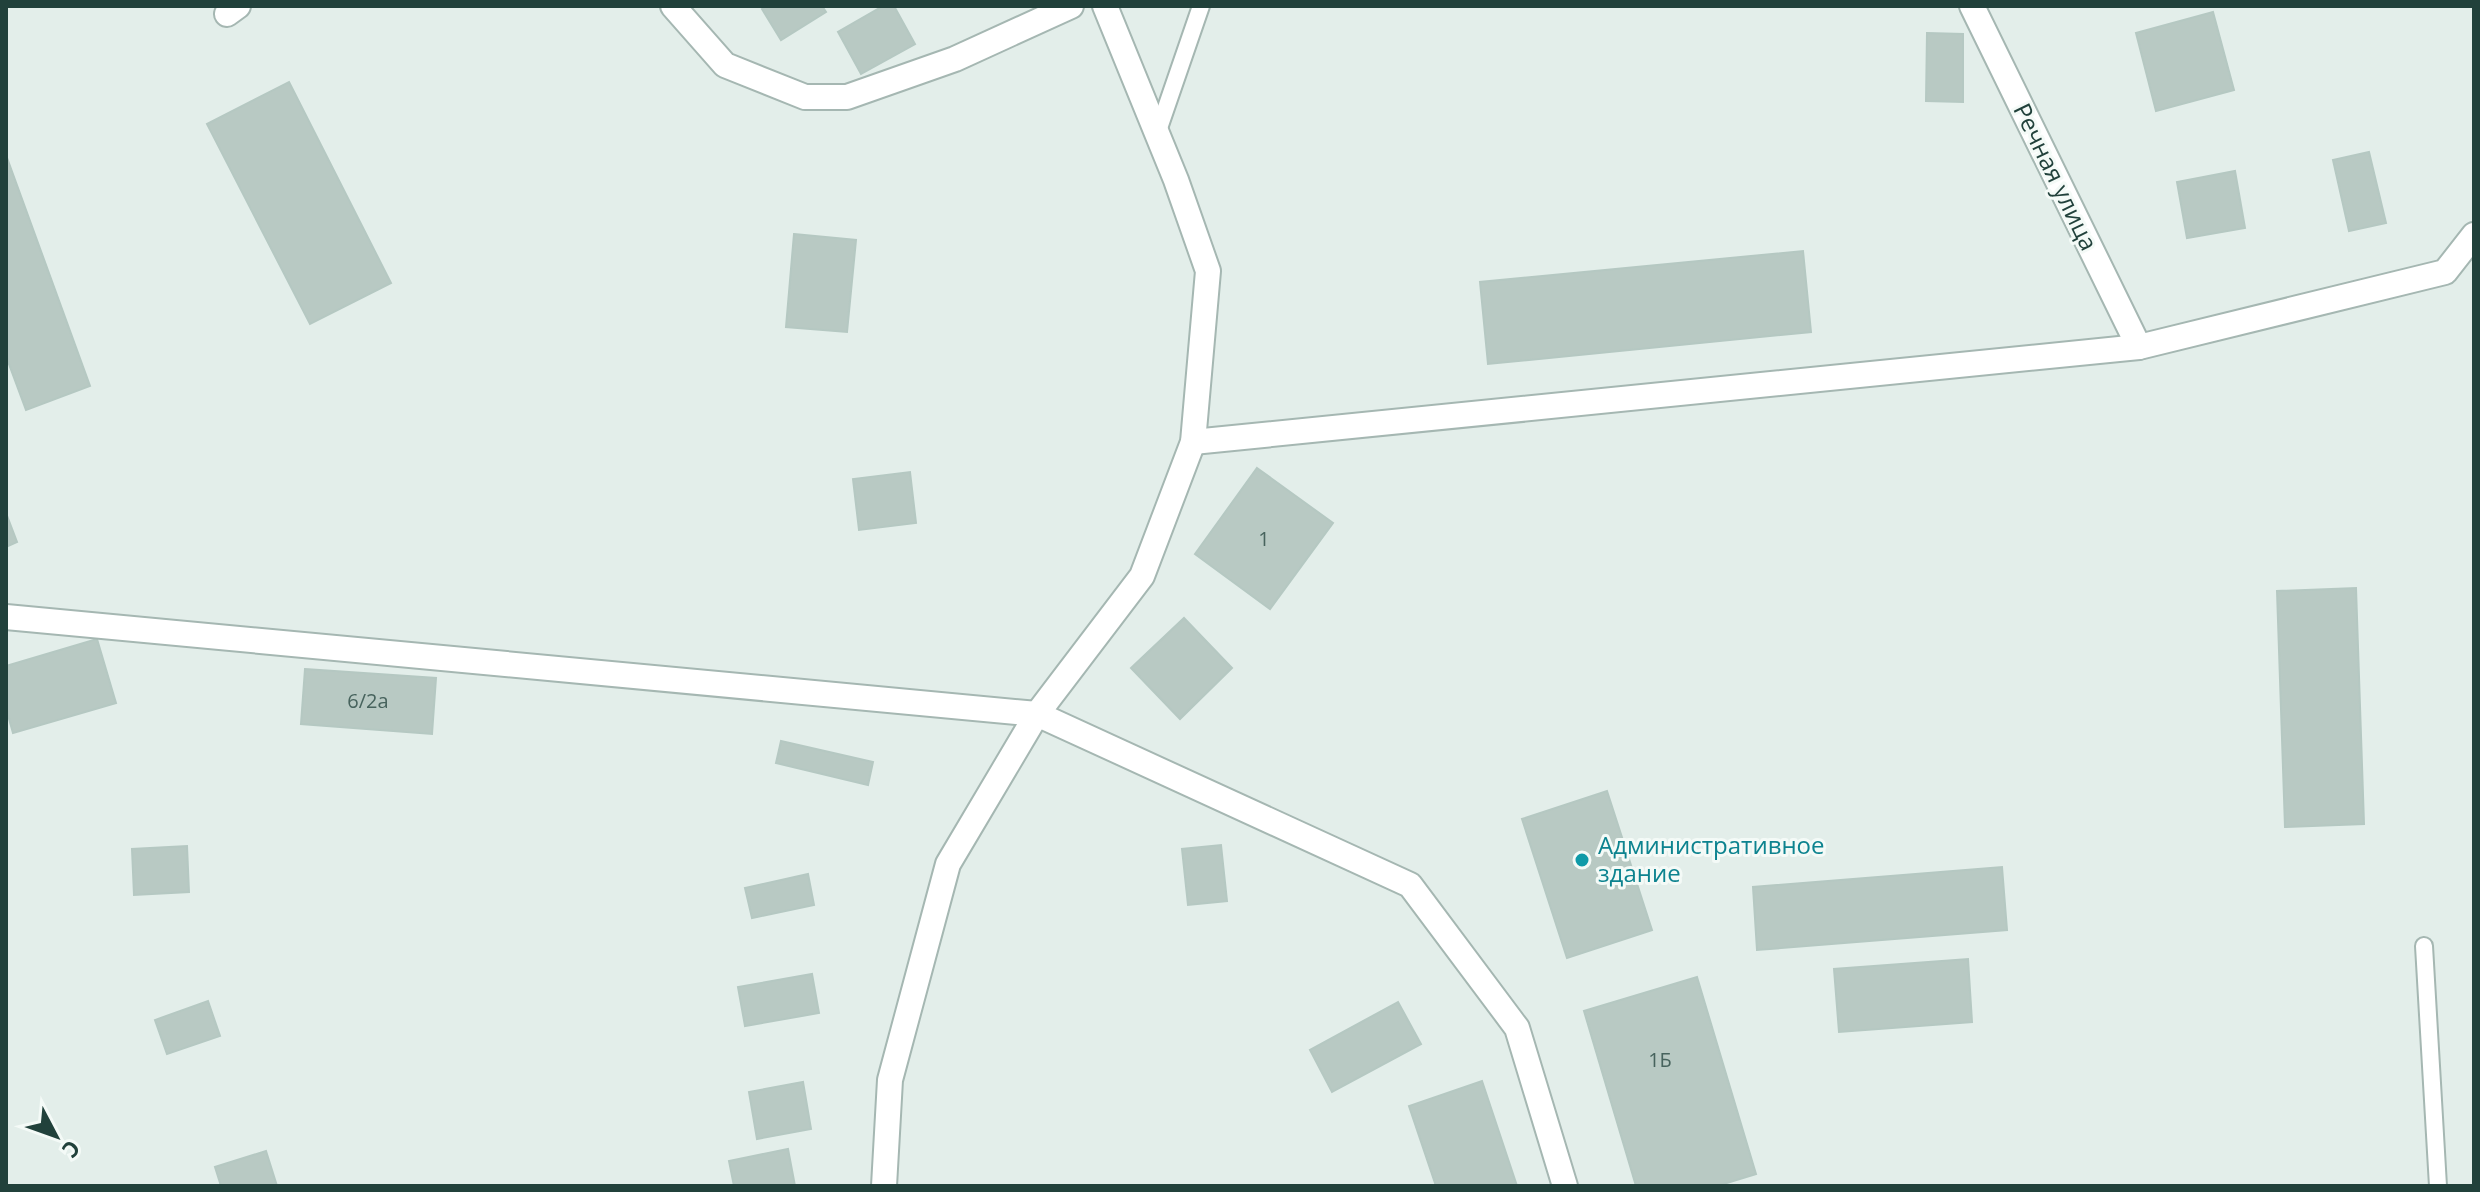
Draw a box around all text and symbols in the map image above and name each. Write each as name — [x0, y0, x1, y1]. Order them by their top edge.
street label: Речная улица — [2006, 97, 2106, 255]
house number: 1 — [1258, 525, 1270, 552]
house number: 6/2а — [347, 687, 389, 714]
place label: Административное здание — [1598, 828, 1825, 889]
marker: Административное здание — [1573, 851, 1591, 869]
house number: 1Б — [1648, 1046, 1672, 1073]
north arrow — [16, 1096, 96, 1176]
text: С — [56, 1135, 88, 1165]

